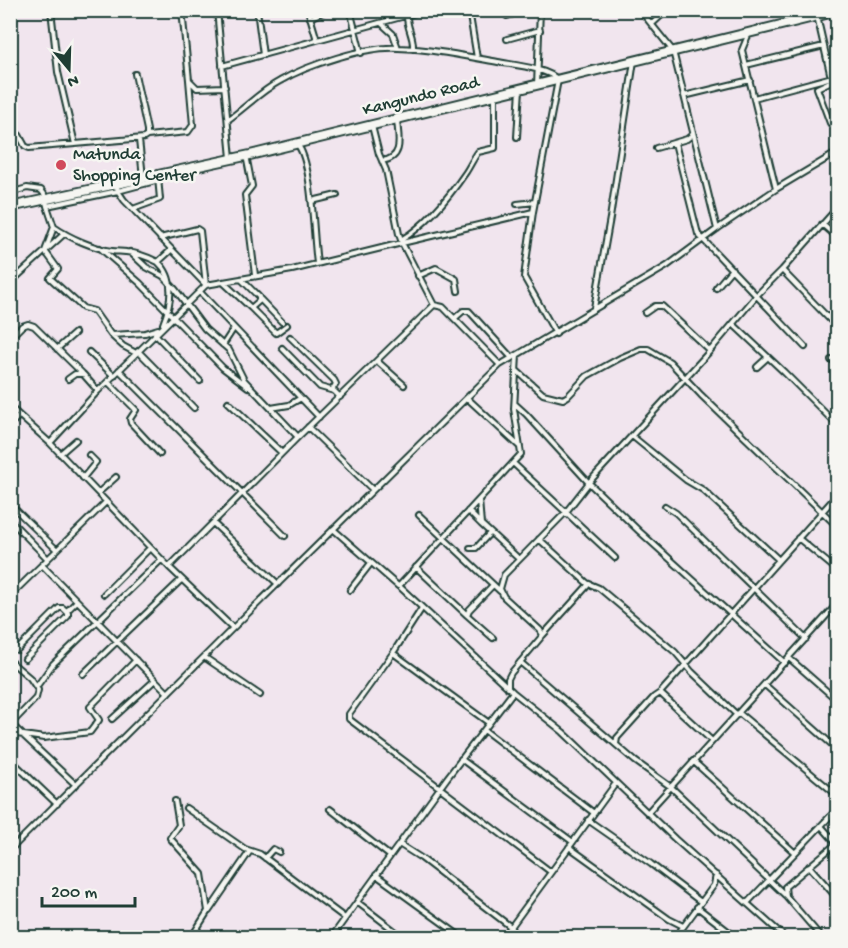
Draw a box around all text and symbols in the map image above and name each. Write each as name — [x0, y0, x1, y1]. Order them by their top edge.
north arrow — [39, 39, 99, 99]
text: N — [64, 69, 81, 91]
street label: Kangundo Road — [361, 72, 483, 122]
place label: Matunda Shopping Center — [73, 145, 197, 187]
marker: Matunda Shopping Center — [54, 158, 68, 172]
scale bar — [42, 870, 135, 908]
text: 200 m — [51, 883, 98, 904]

